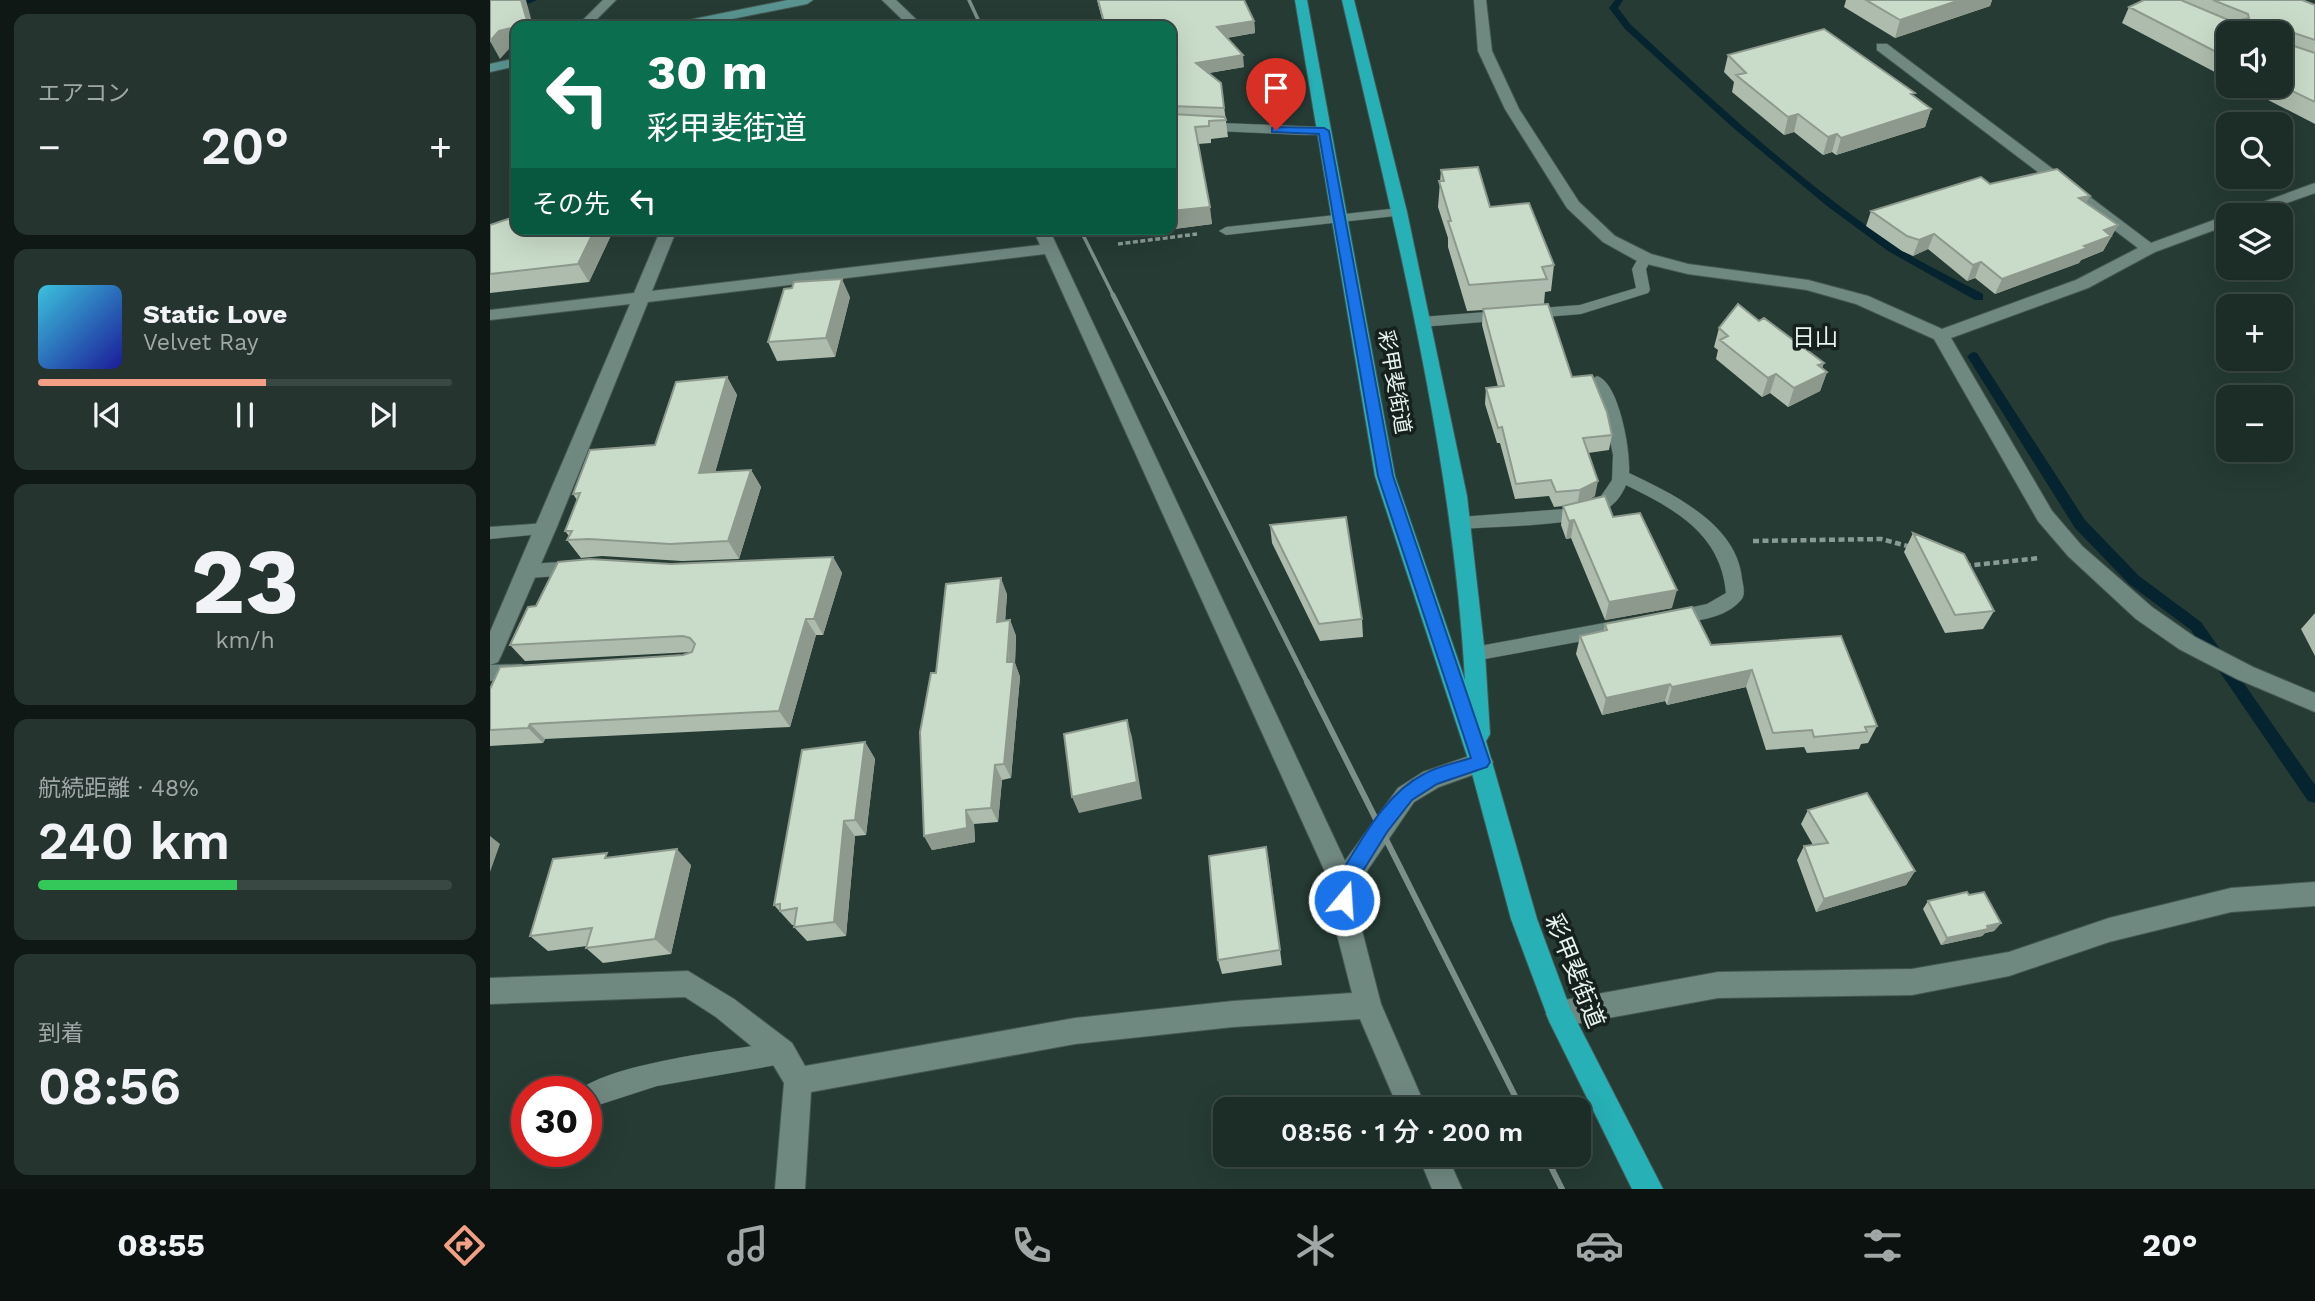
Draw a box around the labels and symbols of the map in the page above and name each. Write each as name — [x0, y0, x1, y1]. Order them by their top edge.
pin — [1246, 58, 1306, 130]
district label: 日山 — [1792, 324, 1838, 351]
street label: 彩甲斐街道 — [1374, 328, 1416, 436]
position arrow — [1307, 863, 1381, 937]
street label: 彩甲斐街道 — [1540, 910, 1610, 1032]
speed limit sign: 30 — [511, 1076, 602, 1167]

